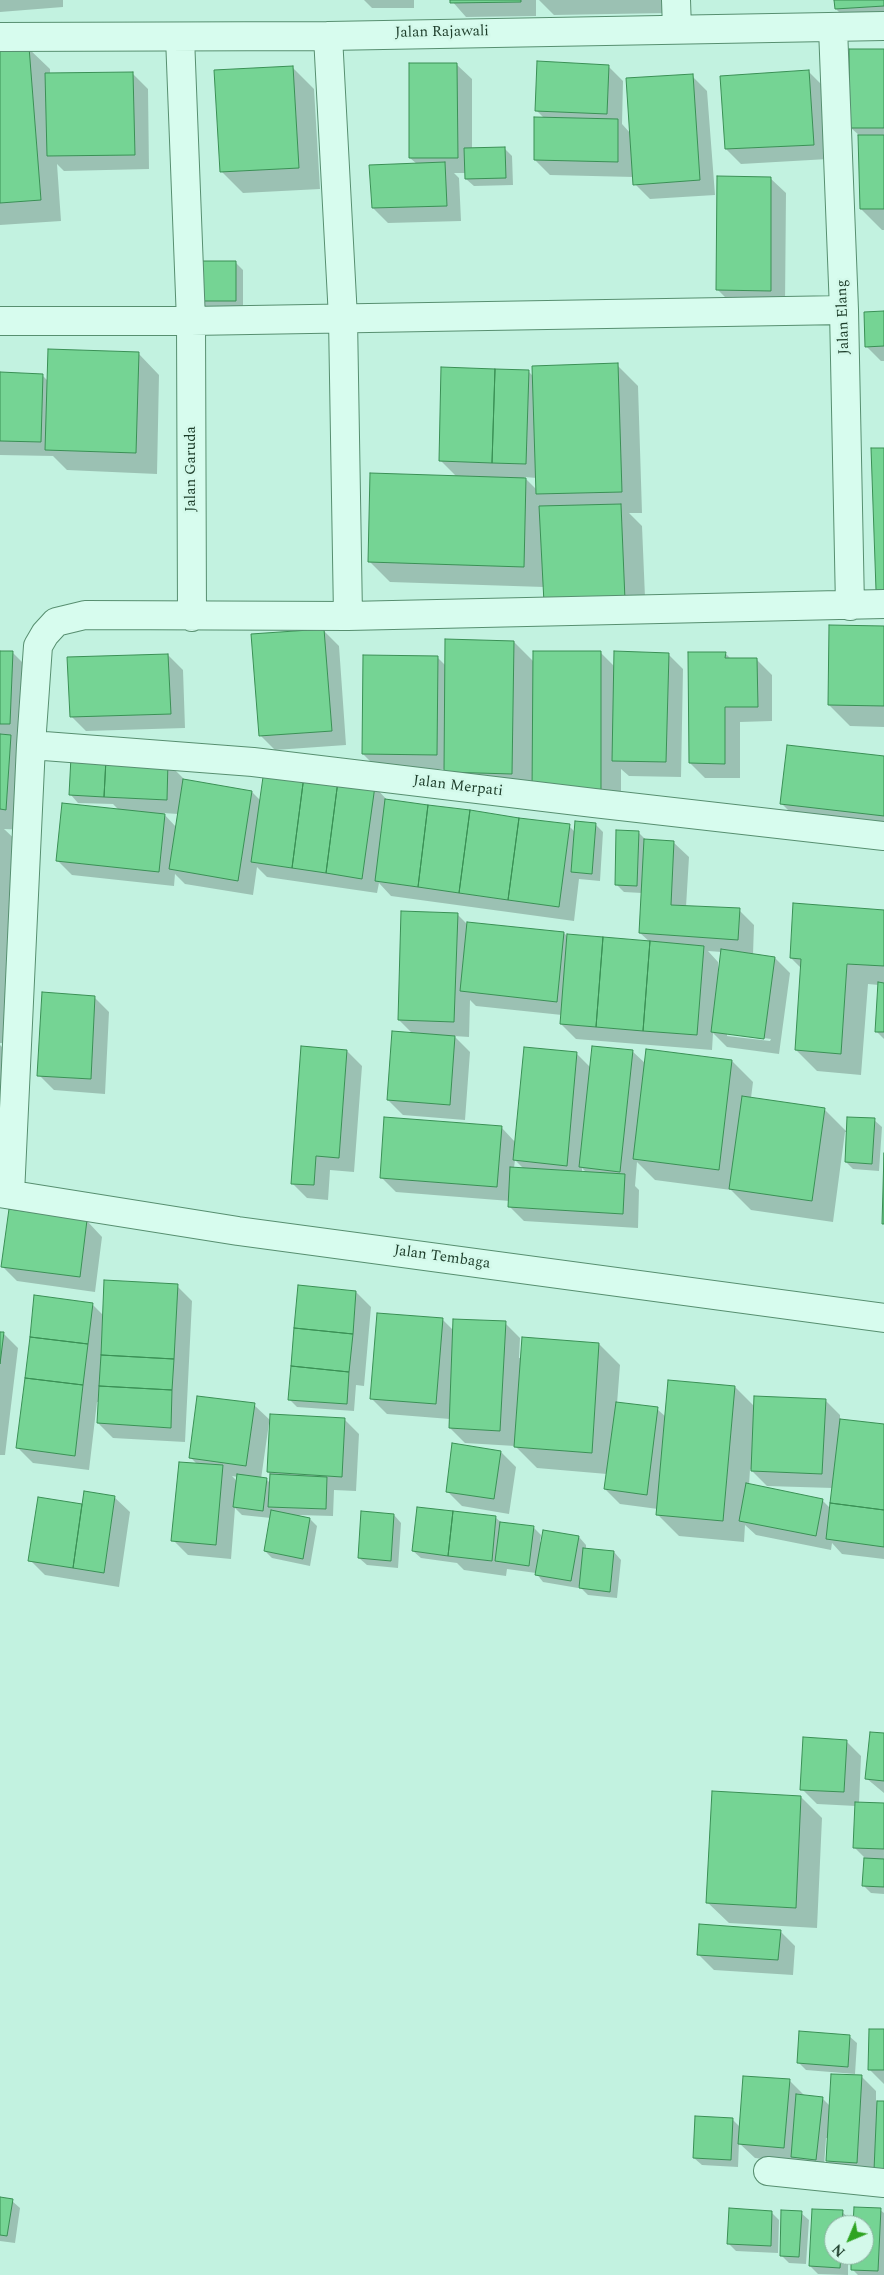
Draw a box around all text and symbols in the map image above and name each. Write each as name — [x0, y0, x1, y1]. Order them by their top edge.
street label: Jalan Rajawali — [395, 23, 489, 43]
street label: Jalan Elang — [834, 279, 854, 355]
street label: Jalan Garuda — [183, 426, 201, 512]
street label: Jalan Merpati — [412, 773, 504, 801]
street label: Jalan Tembaga — [393, 1242, 491, 1274]
north arrow — [824, 2215, 874, 2265]
text: N — [827, 2239, 850, 2262]

